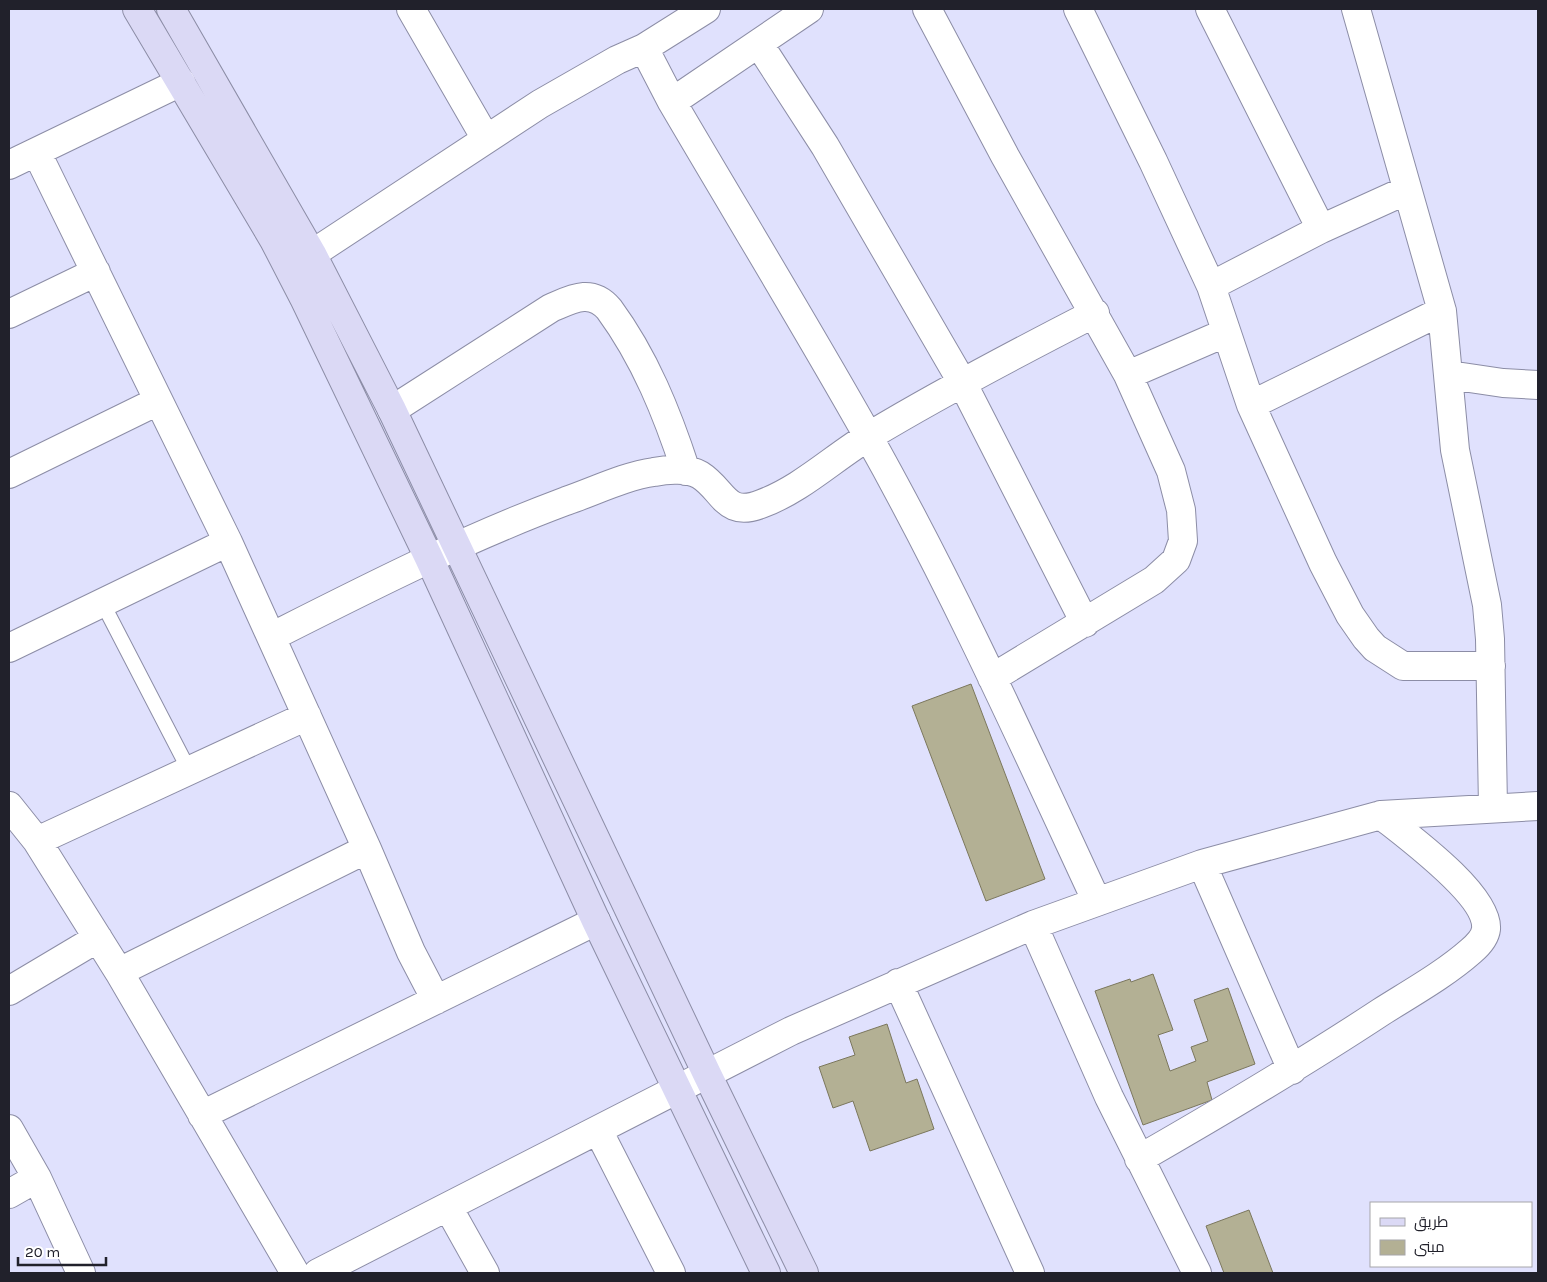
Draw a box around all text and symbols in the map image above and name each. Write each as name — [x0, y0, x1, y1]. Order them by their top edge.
legend — [1370, 1202, 1532, 1267]
text: طريق — [1414, 1213, 1448, 1232]
scale bar — [18, 1234, 105, 1266]
text: مبنى — [1414, 1238, 1445, 1257]
text: 20 m — [25, 1243, 60, 1261]

